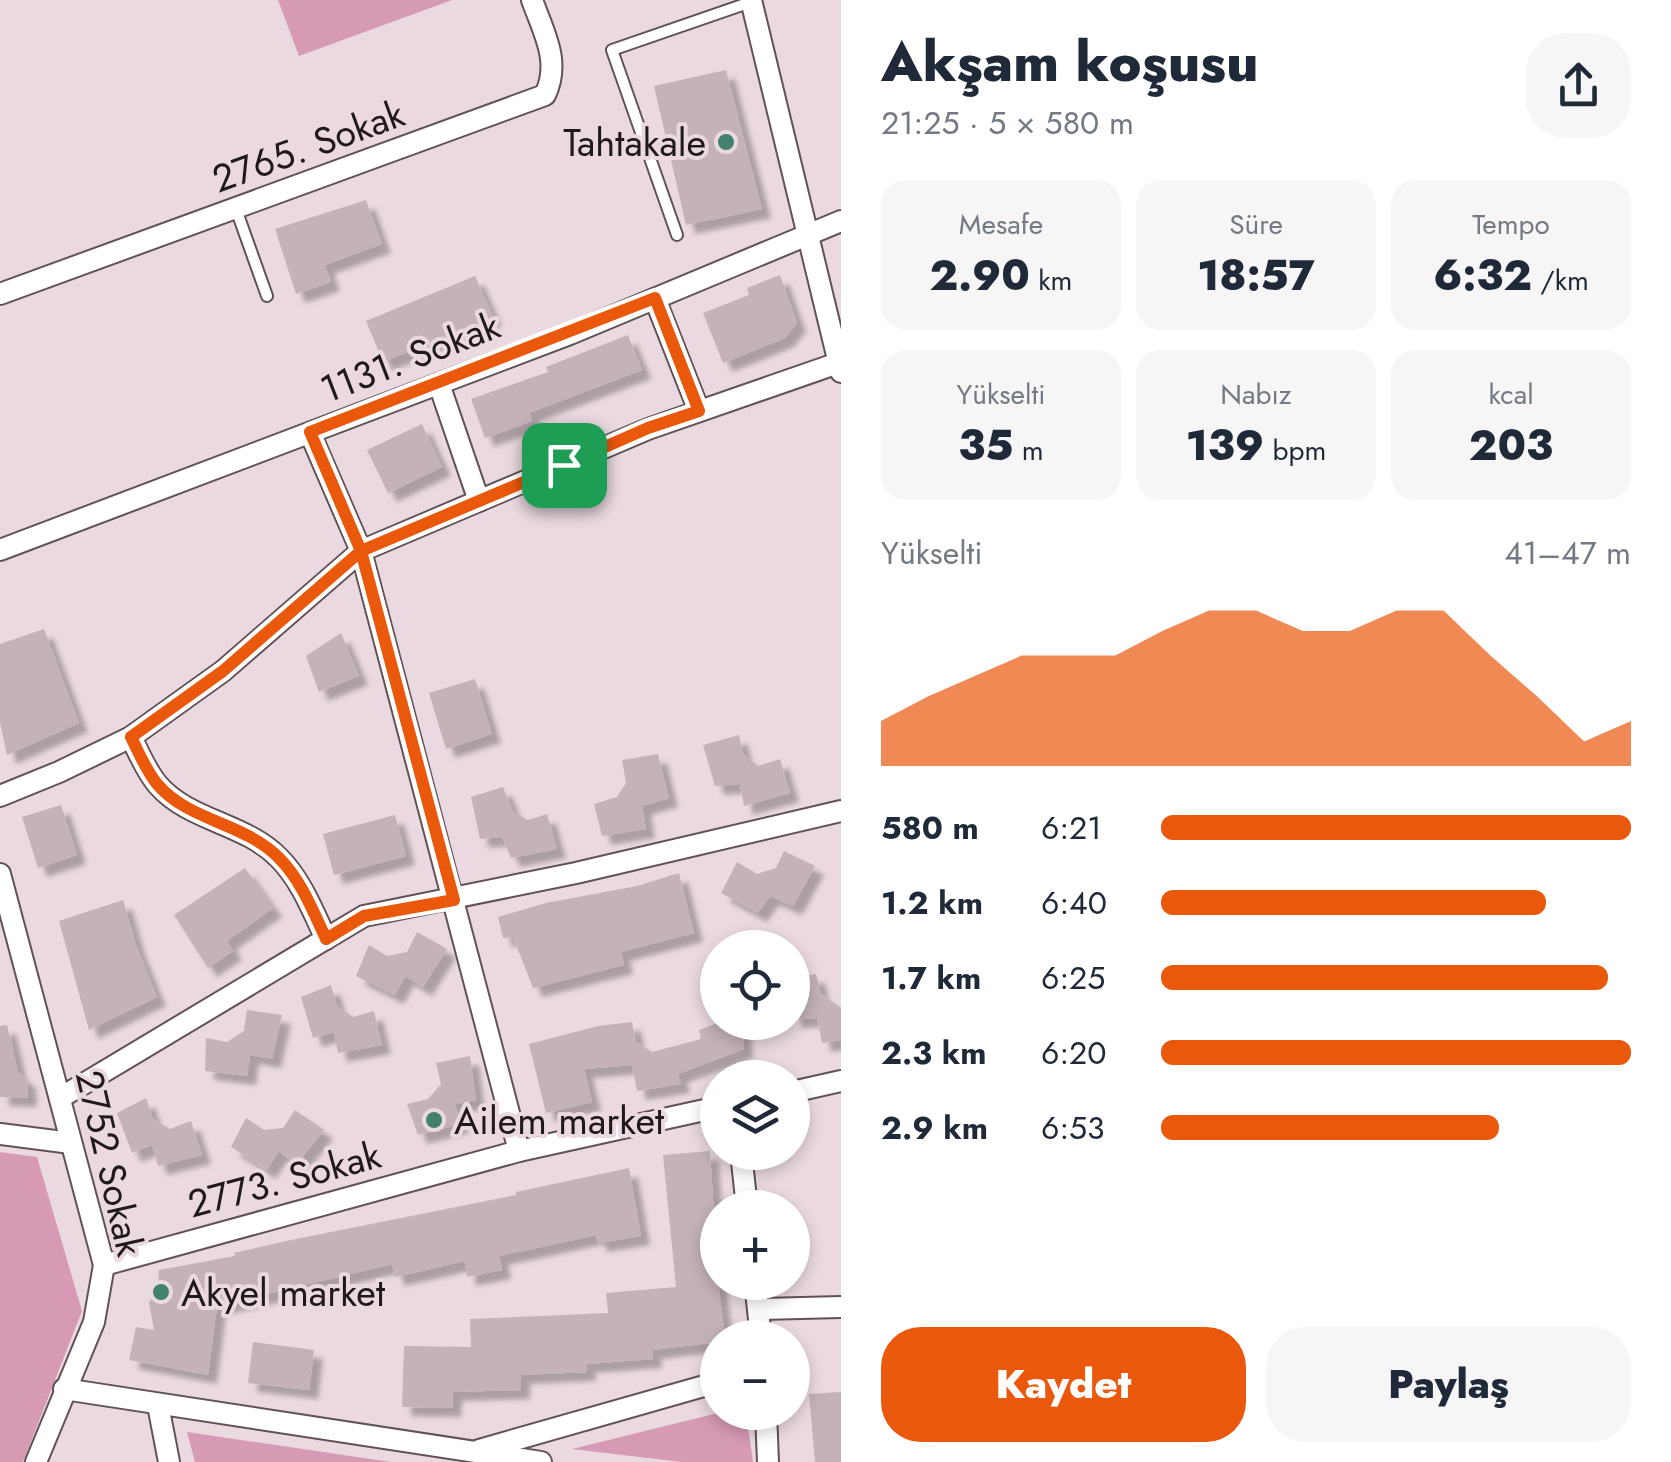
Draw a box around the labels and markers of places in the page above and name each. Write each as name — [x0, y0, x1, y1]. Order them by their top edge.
place label: Tahtakale — [563, 115, 706, 170]
marker: Tahtakale — [715, 131, 737, 153]
pin — [522, 423, 607, 508]
place label: Ailem market — [454, 1093, 664, 1148]
marker: Ailem market — [423, 1109, 445, 1131]
place label: Akyel market — [181, 1265, 385, 1320]
marker: Akyel market — [150, 1281, 172, 1303]

